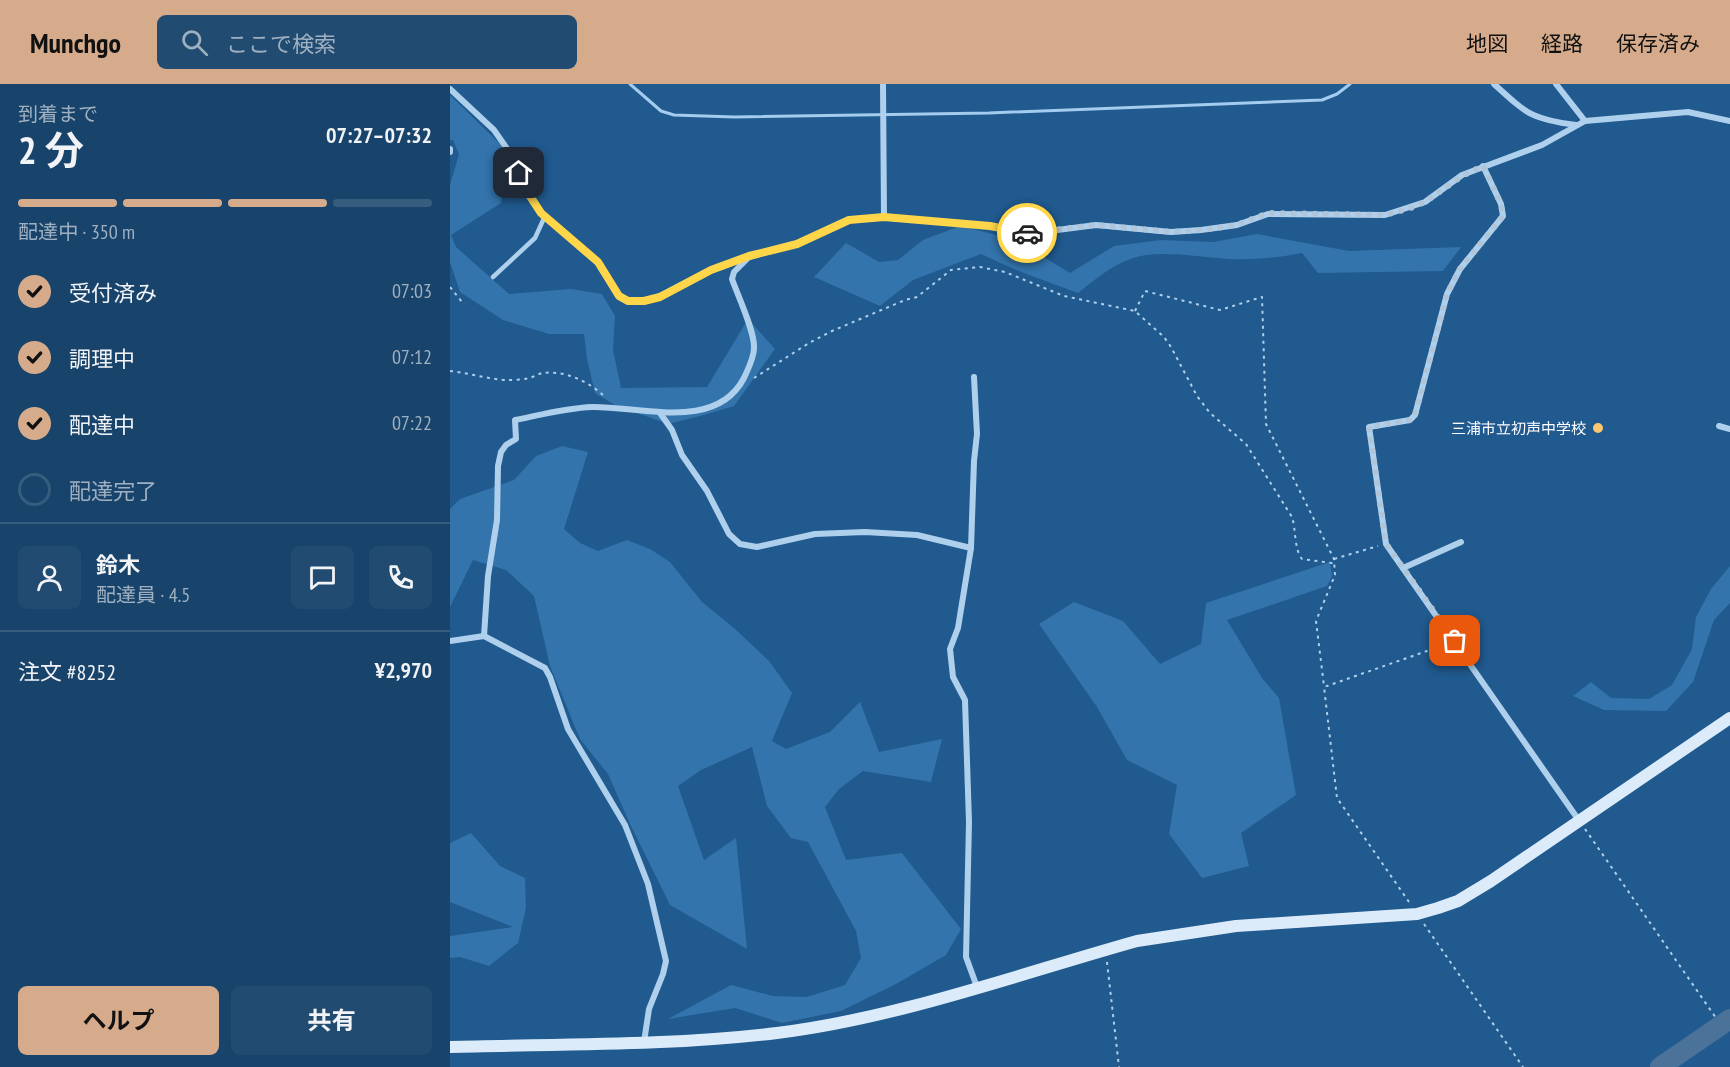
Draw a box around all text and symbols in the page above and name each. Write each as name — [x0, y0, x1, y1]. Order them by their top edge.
search box — [157, 15, 577, 69]
text: Munchgo — [30, 24, 121, 61]
icon: search — [178, 26, 211, 59]
text: ここで検索 — [226, 30, 336, 58]
text: 地図 — [1466, 30, 1508, 57]
text: 経路 — [1541, 30, 1583, 57]
text: 保存済み — [1616, 30, 1700, 57]
text: 到着まで — [18, 101, 98, 127]
text: 07:27–07:32 — [326, 121, 432, 149]
text: 2 分 — [18, 124, 84, 175]
pin — [493, 147, 544, 198]
icon: home — [502, 156, 535, 189]
courier — [997, 203, 1057, 263]
icon: car — [1011, 217, 1044, 250]
text: 配達中 · 350 m — [18, 219, 135, 245]
icon: check — [18, 275, 51, 308]
text: 07:03 — [392, 278, 432, 304]
text: 受付済み — [69, 279, 157, 307]
icon: check — [18, 341, 51, 374]
text: 07:12 — [392, 344, 432, 370]
text: 調理中 — [69, 345, 135, 373]
icon: check — [18, 407, 51, 440]
text: 07:22 — [392, 410, 432, 436]
text: 配達中 — [69, 411, 135, 439]
place label: 三浦市立初声中学校 — [1451, 419, 1586, 438]
marker: 三浦市立初声中学校 — [1591, 421, 1605, 435]
text: 配達完了 — [69, 477, 157, 505]
button: person — [18, 546, 81, 609]
button: chat — [291, 546, 354, 609]
button: phone — [369, 546, 432, 609]
text: 鈴木 — [96, 551, 140, 579]
text: 配達員 · 4.5 — [96, 582, 190, 608]
pin — [1429, 615, 1480, 666]
icon: bag — [1438, 624, 1471, 657]
text: ¥2,970 — [375, 656, 432, 684]
text: 注文 #8252 — [18, 658, 116, 686]
button: ヘルプ — [18, 986, 219, 1055]
button: 共有 — [231, 986, 432, 1055]

